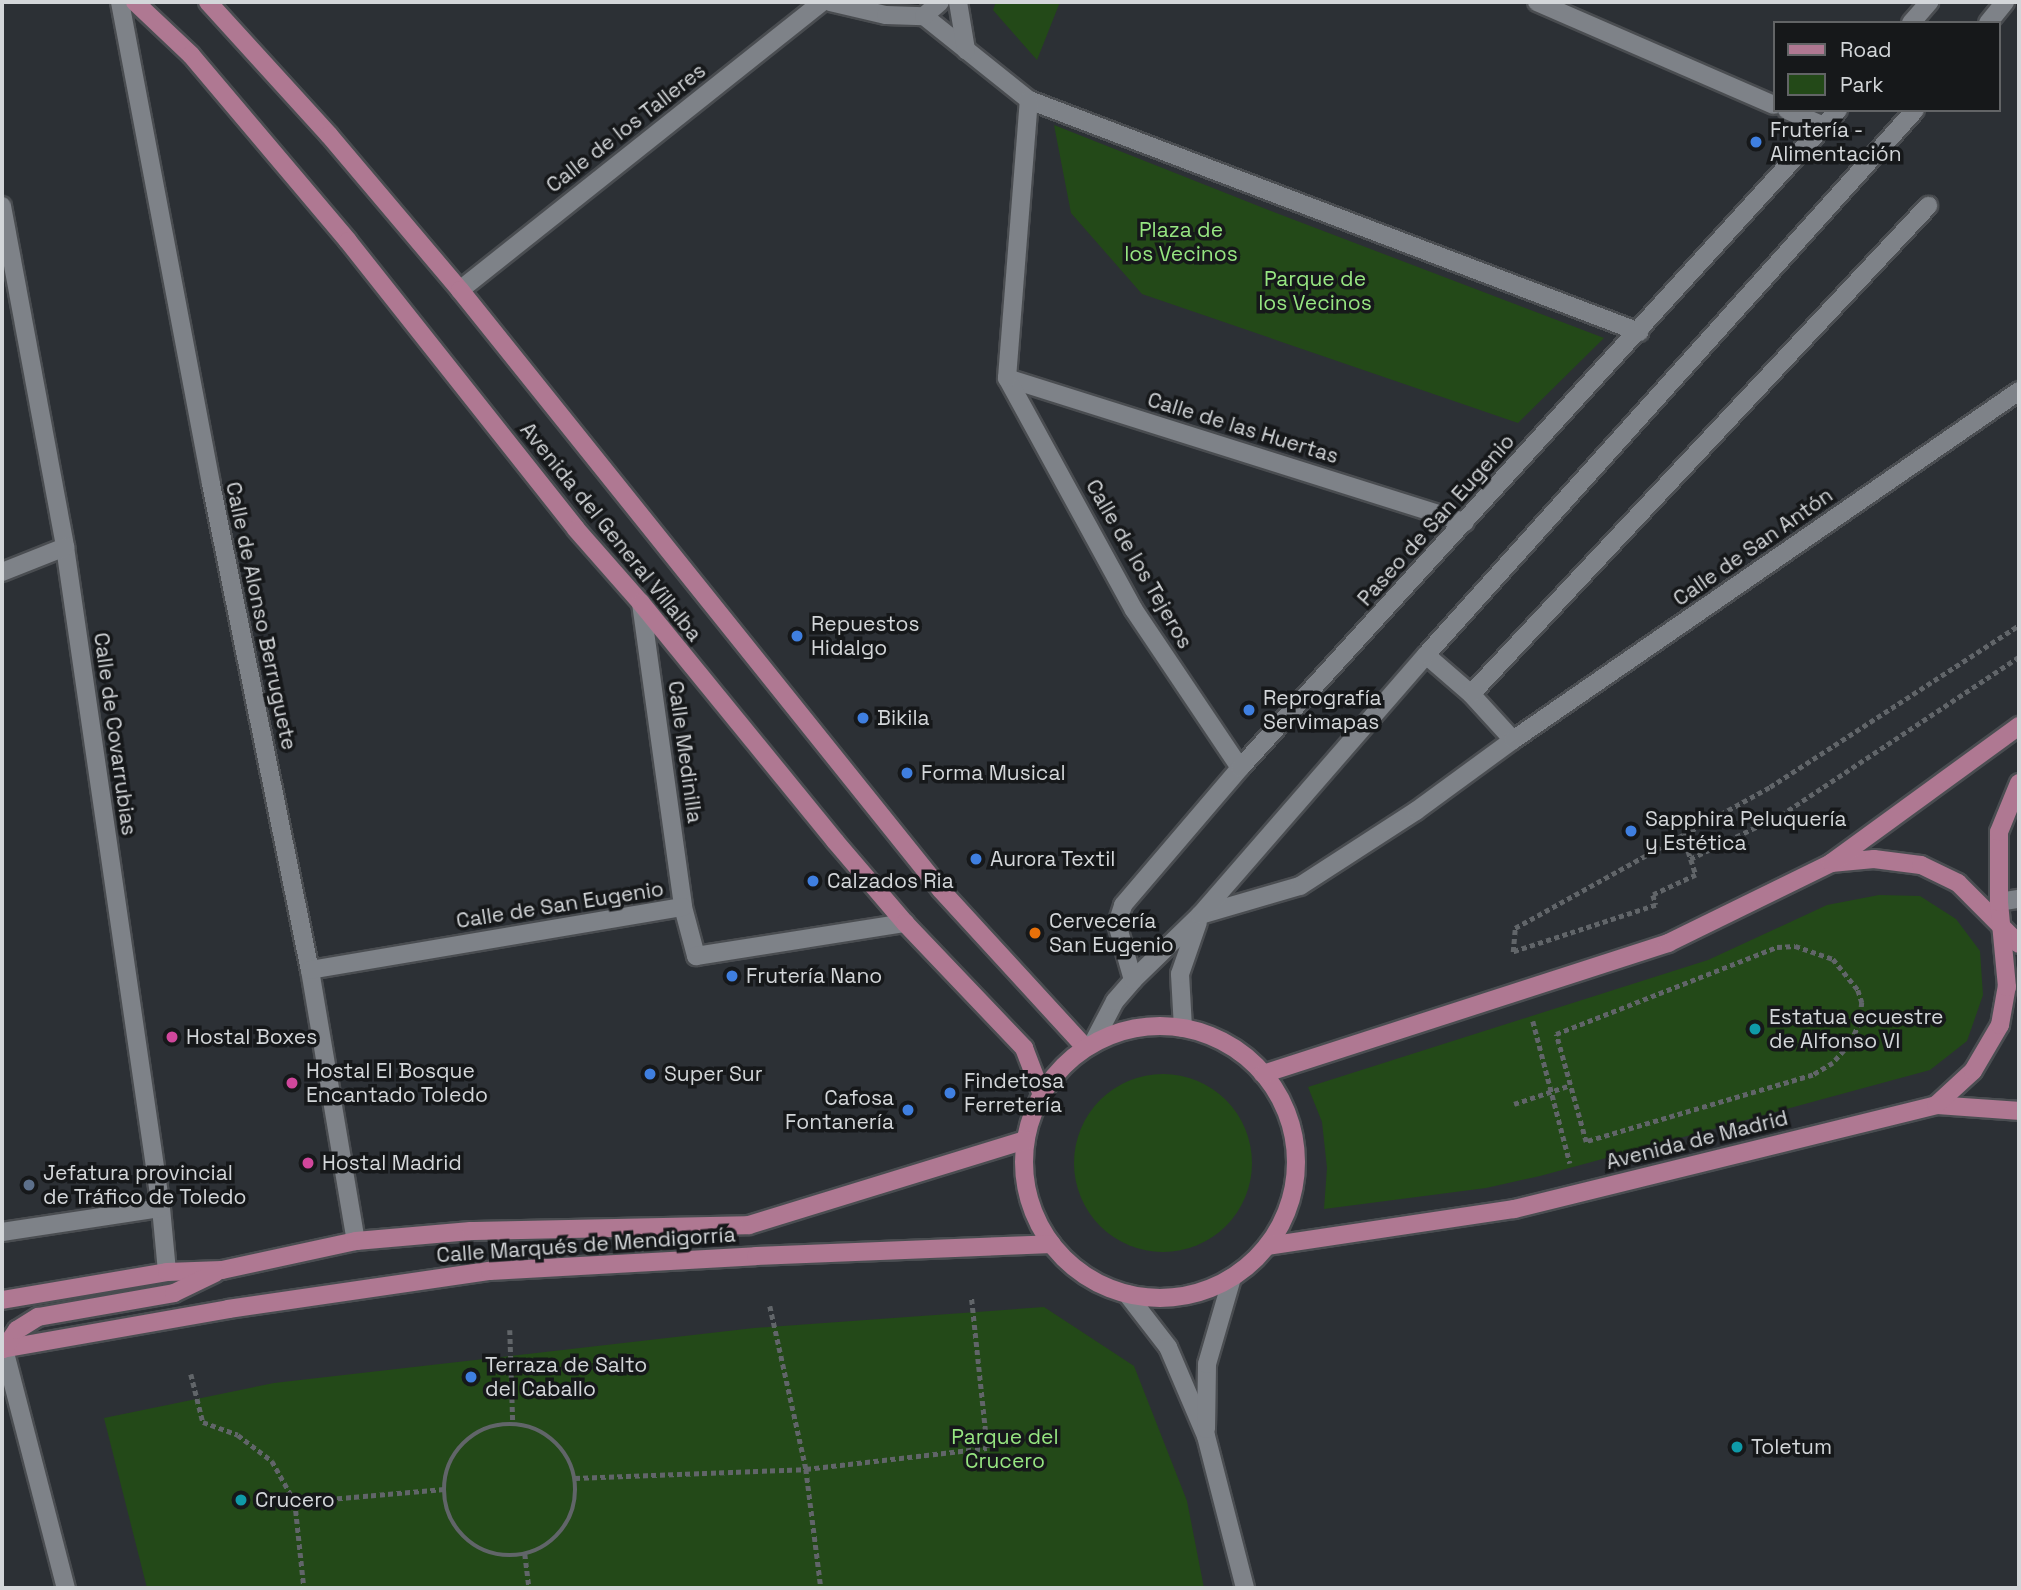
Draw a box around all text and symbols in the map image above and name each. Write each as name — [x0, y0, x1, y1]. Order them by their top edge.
legend — [1772, 21, 2000, 112]
text: Road — [1840, 36, 1892, 63]
street label: Calle de los Talleres — [541, 58, 711, 198]
text: Park — [1840, 71, 1884, 98]
place label: Frutería - Alimentación — [1770, 117, 1902, 167]
marker: Frutería - Alimentación — [1748, 134, 1764, 150]
park label: Plaza de los Vecinos — [1124, 217, 1238, 267]
park label: Parque de los Vecinos — [1258, 266, 1372, 316]
street label: Calle de las Huertas — [1145, 387, 1341, 469]
street label: Avenida del General Villalba — [515, 417, 707, 647]
street label: Paseo de San Eugenio — [1352, 429, 1520, 611]
street label: Calle de los Tejeros — [1080, 475, 1198, 653]
street label: Calle de Alonso Berruguete — [220, 479, 302, 753]
street label: Calle de San Antón — [1668, 482, 1838, 612]
place label: Repuestos Hidalgo — [811, 611, 920, 661]
marker: Repuestos Hidalgo — [789, 628, 805, 644]
street label: Calle de Covarrubias — [88, 631, 142, 837]
street label: Calle Medinilla — [663, 679, 707, 825]
place label: Reprografía Servimapas — [1263, 685, 1382, 735]
marker: Reprografía Servimapas — [1241, 702, 1257, 718]
place label: Bikila — [877, 705, 930, 731]
marker: Bikila — [855, 710, 871, 726]
place label: Forma Musical — [921, 760, 1066, 786]
marker: Forma Musical — [899, 765, 915, 781]
place label: Sapphira Peluquería y Estética — [1645, 806, 1847, 856]
marker: Sapphira Peluquería y Estética — [1623, 823, 1639, 839]
place label: Aurora Textil — [990, 846, 1116, 872]
marker: Aurora Textil — [968, 851, 984, 867]
place label: Calzados Ria — [827, 868, 954, 894]
marker: Calzados Ria — [805, 873, 821, 889]
street label: Calle de San Eugenio — [454, 876, 666, 934]
place label: Cervecería San Eugenio — [1049, 908, 1174, 958]
marker: Cervecería San Eugenio — [1027, 925, 1043, 941]
place label: Frutería Nano — [746, 963, 882, 989]
marker: Frutería Nano — [724, 968, 740, 984]
place label: Estatua ecuestre de Alfonso VI — [1769, 1004, 1943, 1054]
marker: Estatua ecuestre de Alfonso VI — [1747, 1021, 1763, 1037]
place label: Hostal Boxes — [186, 1024, 317, 1050]
marker: Hostal Boxes — [164, 1029, 180, 1045]
place label: Hostal El Bosque Encantado Toledo — [306, 1058, 488, 1108]
place label: Super Sur — [664, 1061, 763, 1087]
marker: Super Sur — [642, 1066, 658, 1082]
place label: Findetosa Ferretería — [964, 1068, 1064, 1118]
marker: Hostal El Bosque Encantado Toledo — [284, 1075, 300, 1091]
place label: Cafosa Fontanería — [785, 1085, 894, 1135]
marker: Findetosa Ferretería — [942, 1085, 958, 1101]
marker: Cafosa Fontanería — [900, 1102, 916, 1118]
street label: Avenida de Madrid — [1603, 1105, 1791, 1175]
place label: Hostal Madrid — [322, 1150, 462, 1176]
marker: Hostal Madrid — [300, 1155, 316, 1171]
place label: Jefatura provincial de Tráfico de Toledo — [43, 1160, 248, 1210]
marker: Jefatura provincial de Tráfico de Toledo — [21, 1177, 37, 1193]
street label: Calle Marqués de Mendigorría — [436, 1222, 736, 1268]
place label: Terraza de Salto del Caballo — [485, 1352, 647, 1402]
marker: Terraza de Salto del Caballo — [463, 1369, 479, 1385]
park label: Parque del Crucero — [951, 1424, 1059, 1474]
place label: Toletum — [1751, 1434, 1832, 1460]
marker: Toletum — [1729, 1439, 1745, 1455]
place label: Crucero — [255, 1487, 335, 1513]
marker: Crucero — [233, 1492, 249, 1508]

